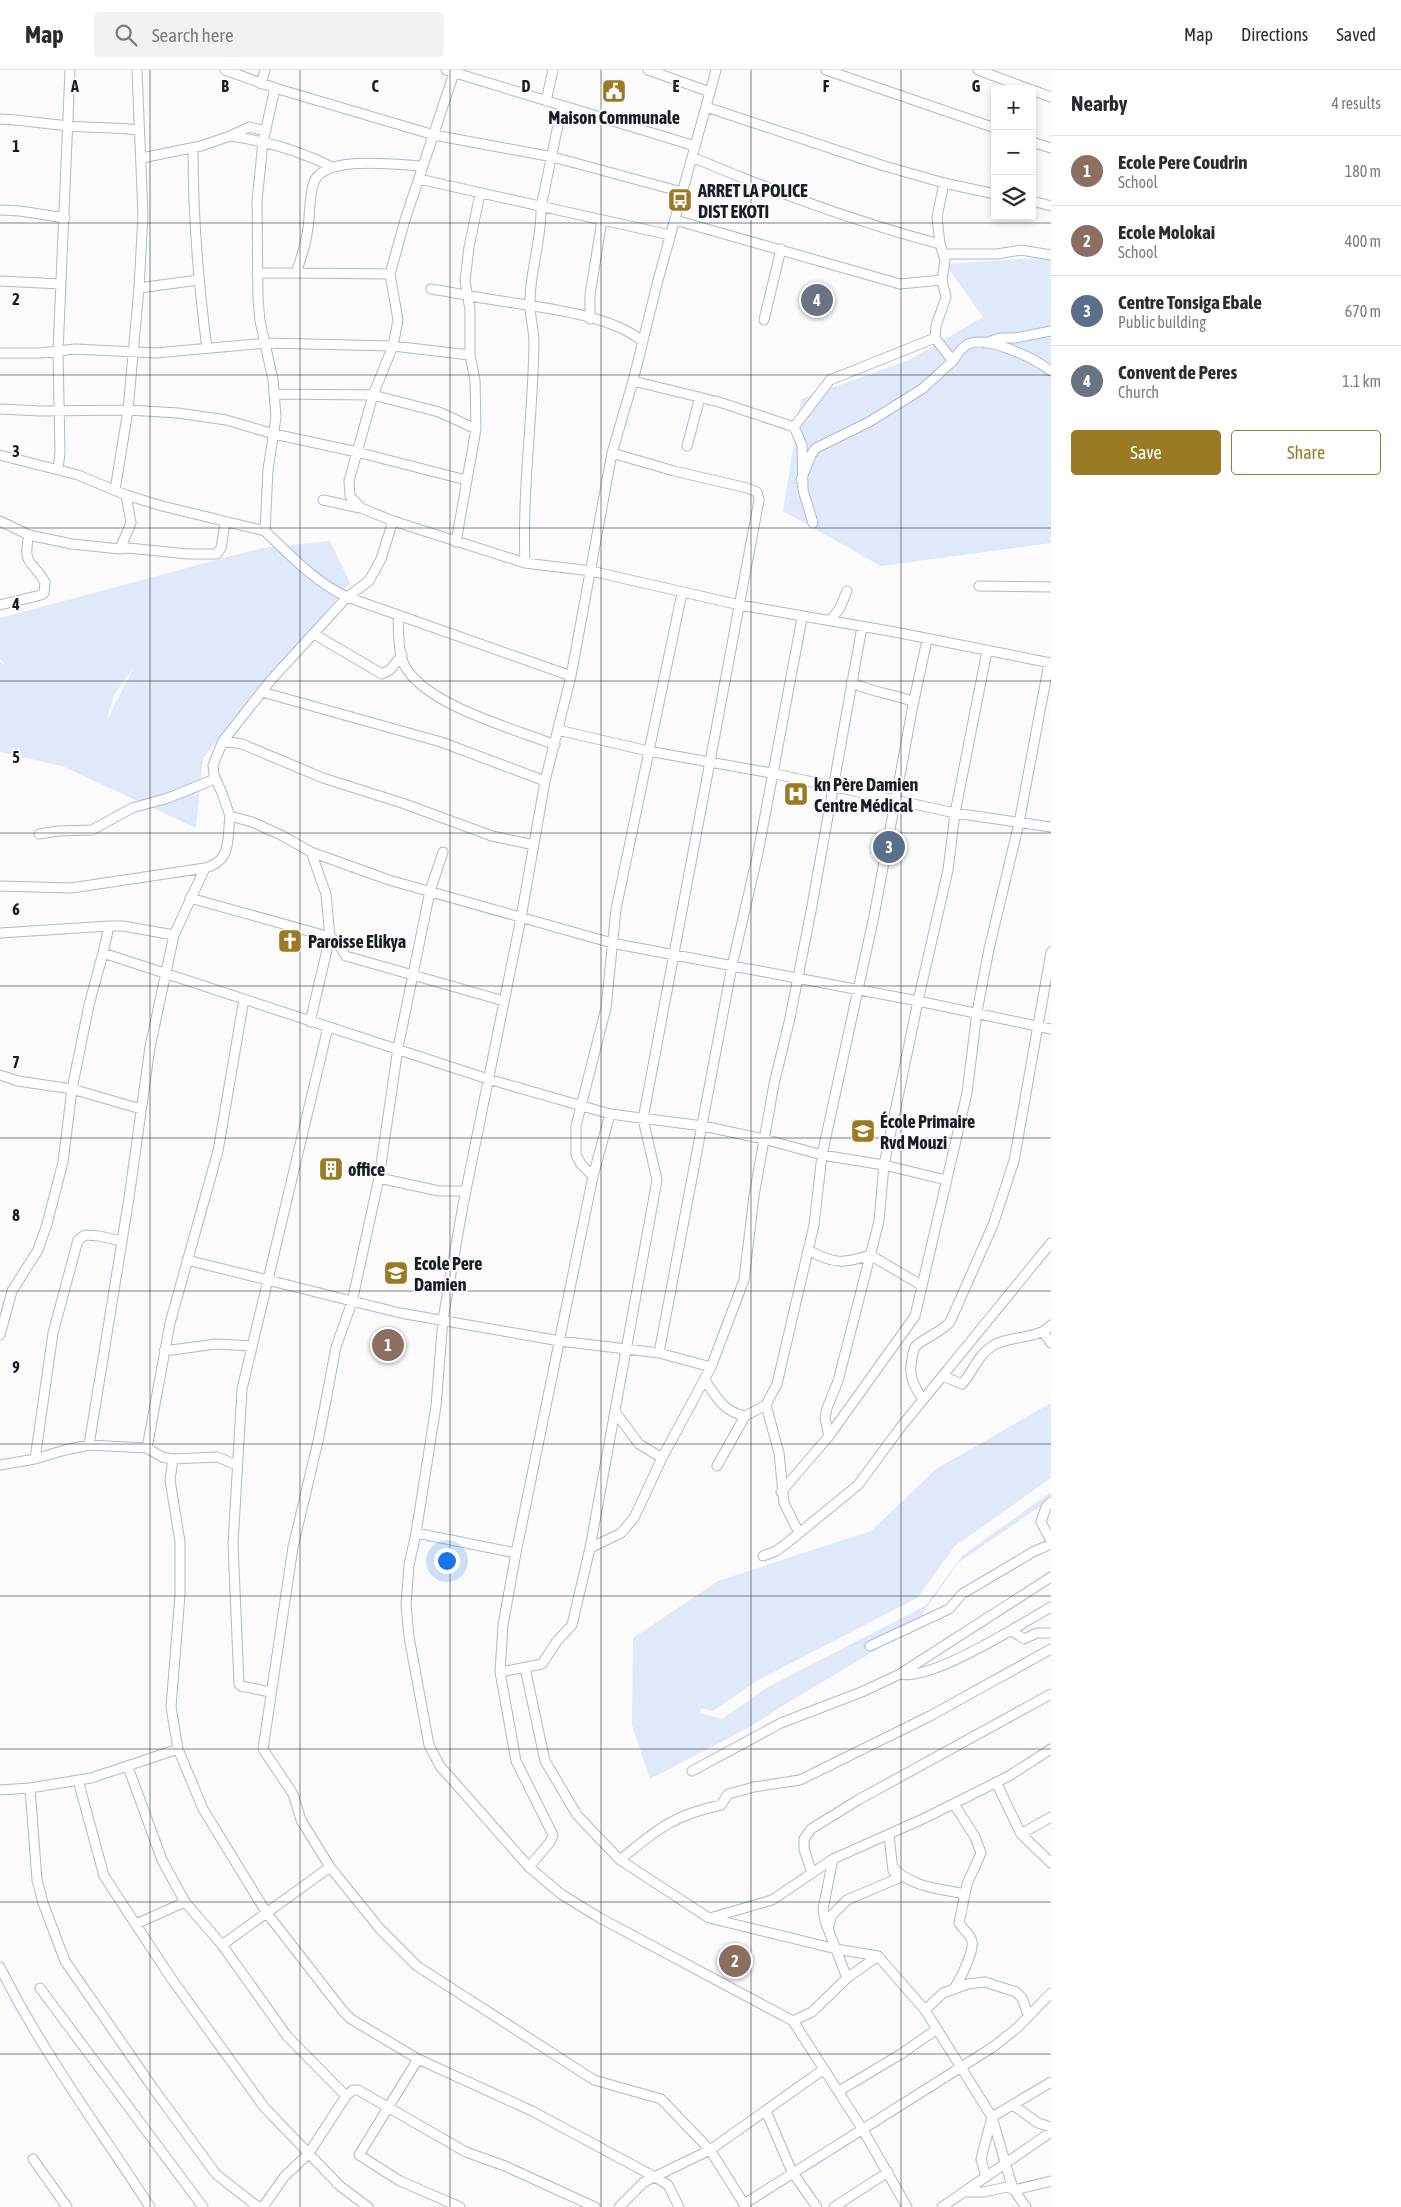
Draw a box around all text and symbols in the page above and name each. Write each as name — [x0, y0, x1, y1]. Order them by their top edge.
search box — [94, 12, 444, 57]
text: Map — [25, 21, 64, 48]
icon: search — [112, 21, 140, 49]
text: Search here — [152, 24, 234, 46]
text: Map — [1184, 24, 1213, 45]
text: Directions — [1241, 24, 1308, 45]
text: Saved — [1336, 24, 1376, 45]
text: A — [70, 77, 79, 95]
text: B — [221, 77, 229, 95]
text: C — [371, 77, 379, 95]
text: D — [522, 77, 531, 95]
text: E — [673, 77, 680, 95]
text: F — [823, 77, 830, 95]
text: G — [972, 77, 981, 95]
public building icon: Maison Communale — [601, 78, 627, 104]
map controls — [991, 85, 1036, 220]
button: + — [991, 85, 1036, 130]
text: Nearby — [1071, 91, 1127, 115]
text: 4 results — [1331, 94, 1381, 112]
place label: Maison Communale — [548, 107, 680, 128]
button: − — [991, 130, 1036, 175]
text: 1 — [12, 137, 20, 155]
text: Ecole Pere Coudrin — [1118, 151, 1248, 173]
text: 1 — [1083, 162, 1091, 180]
text: 180 m — [1345, 162, 1381, 180]
text: School — [1118, 173, 1158, 191]
button: layers — [991, 175, 1036, 220]
place label: ARRET LA POLICE DIST EKOTI — [697, 180, 808, 222]
bus stop icon: ARRET LA POLICE DIST EKOTI — [667, 187, 693, 213]
text: Ecole Molokai — [1118, 221, 1215, 243]
text: 2 — [1083, 232, 1091, 250]
text: 400 m — [1345, 232, 1381, 250]
text: School — [1118, 243, 1158, 261]
pin: 4 — [801, 281, 833, 319]
text: 2 — [12, 290, 20, 308]
text: Centre Tonsiga Ebale — [1118, 291, 1262, 313]
text: 3 — [1083, 302, 1091, 320]
text: 670 m — [1345, 302, 1381, 320]
text: Public building — [1118, 313, 1206, 331]
text: Convent de Peres — [1118, 361, 1237, 383]
text: 4 — [1083, 372, 1091, 390]
text: 1.1 km — [1342, 372, 1381, 390]
text: Church — [1118, 383, 1159, 401]
button: Save — [1071, 430, 1221, 475]
button: Share — [1231, 430, 1381, 475]
text: 3 — [12, 442, 20, 460]
text: 4 — [11, 595, 20, 613]
text: 5 — [12, 748, 20, 766]
place label: kn Père Damien Centre Médical — [814, 774, 919, 816]
hospital icon: kn Père Damien Centre Médical — [783, 781, 809, 807]
pin: 3 — [873, 828, 905, 866]
text: 6 — [12, 900, 20, 918]
church icon: Paroisse Elikya — [277, 928, 303, 954]
place label: Paroisse Elikya — [308, 931, 406, 952]
text: 7 — [12, 1053, 20, 1071]
place label: École Primaire Rvd Mouzi — [880, 1111, 975, 1153]
school or university icon: École Primaire Rvd Mouzi — [850, 1118, 876, 1144]
building icon: office — [318, 1156, 344, 1182]
place label: office — [348, 1159, 385, 1180]
text: 8 — [12, 1206, 20, 1224]
place label: Ecole Pere Damien — [414, 1253, 482, 1295]
school or university icon: Ecole Pere Damien — [383, 1260, 409, 1286]
pin: 1 — [372, 1326, 404, 1364]
text: 9 — [12, 1358, 20, 1376]
your location — [434, 1548, 460, 1574]
pin: 2 — [719, 1942, 751, 1980]

